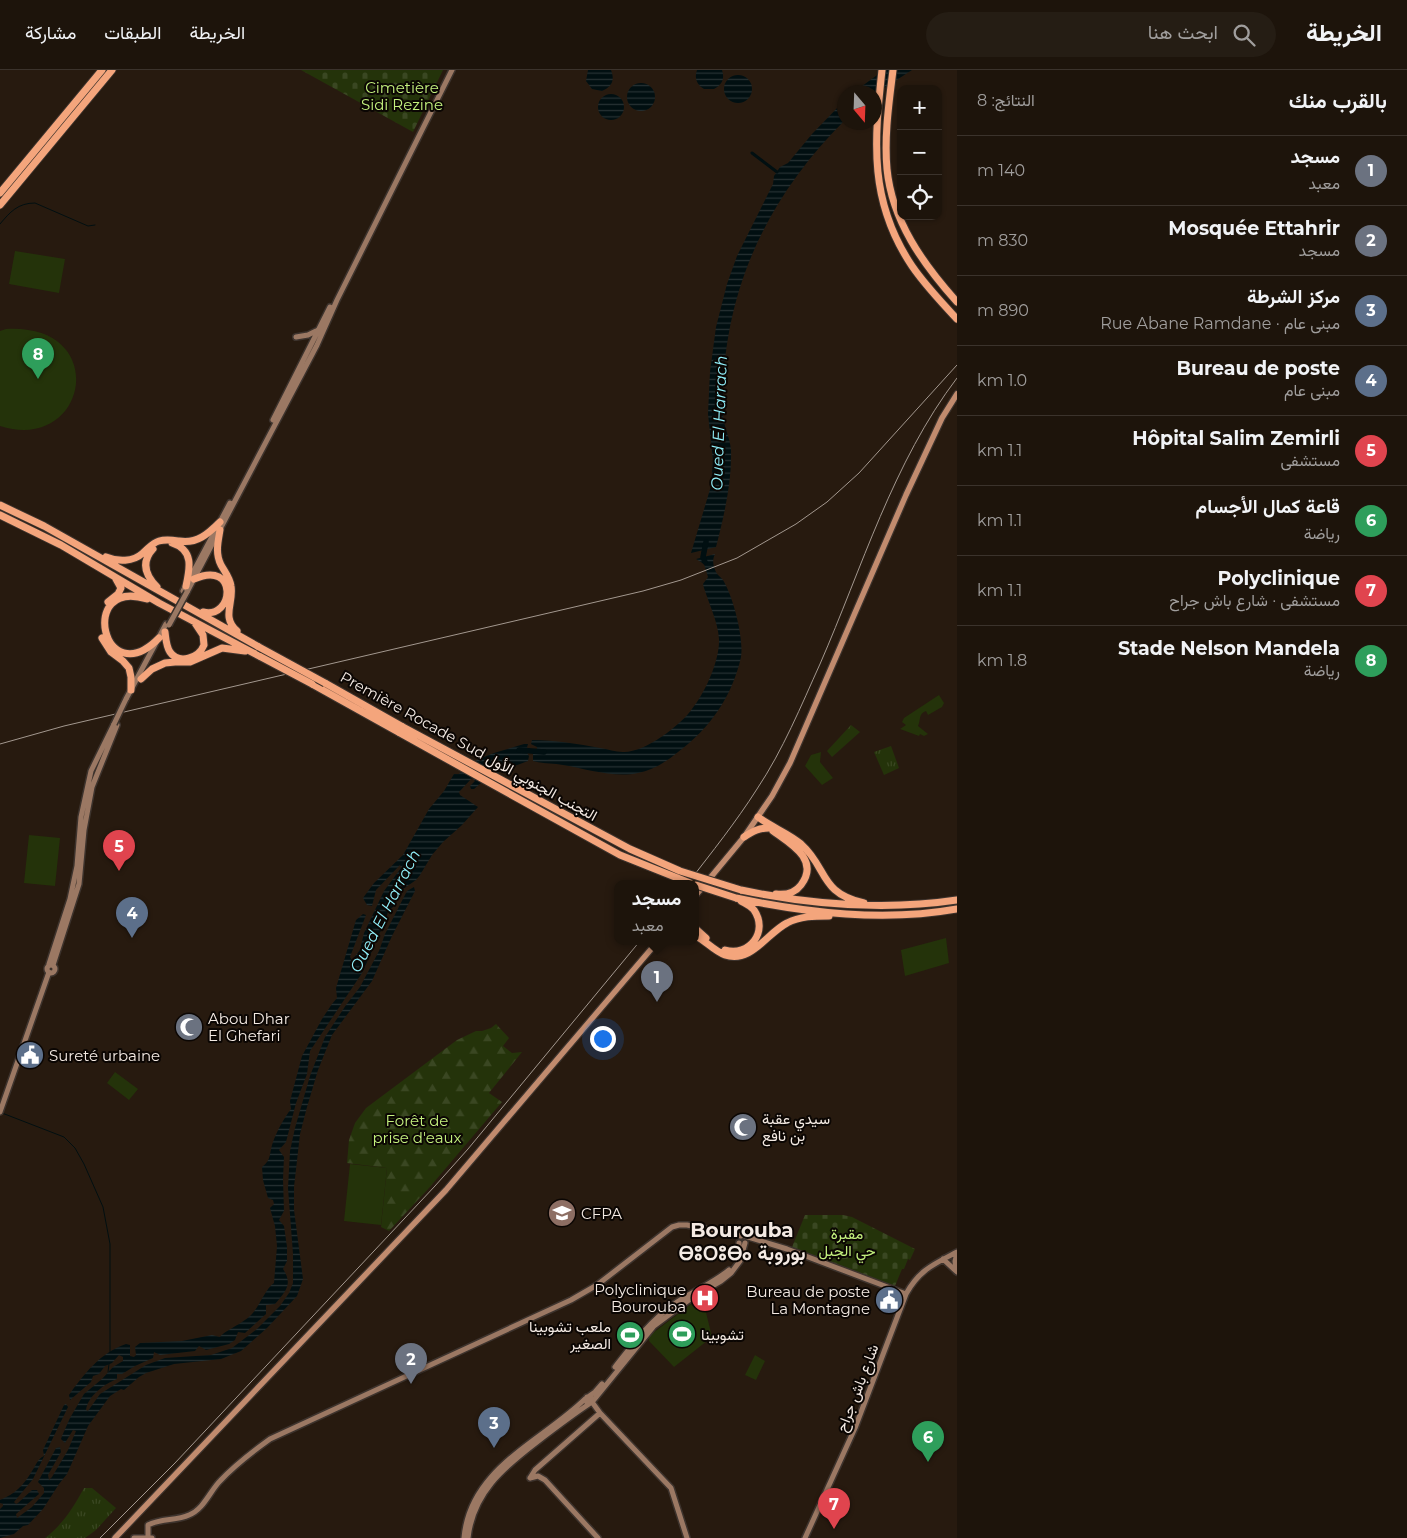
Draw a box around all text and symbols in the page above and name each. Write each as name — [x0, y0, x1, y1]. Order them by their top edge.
search box — [926, 12, 1276, 57]
text: الخريطة — [1306, 18, 1382, 47]
text: ابحث هنا — [1148, 21, 1218, 44]
icon: search — [1230, 21, 1258, 49]
text: مشاركة — [25, 22, 76, 44]
text: الطبقات — [104, 22, 161, 44]
text: الخريطة — [189, 22, 245, 44]
park label: Cimetière Sidi Rezine — [361, 78, 443, 114]
north arrow — [837, 85, 882, 130]
map controls — [897, 85, 942, 220]
button: + — [897, 85, 942, 130]
text: بالقرب منك — [1289, 88, 1387, 113]
text: النتائج: 8 — [977, 91, 1035, 110]
button: − — [897, 130, 942, 175]
text: مسجد — [1290, 145, 1340, 168]
text: 140 m — [977, 161, 1025, 180]
text: 1 — [1368, 161, 1374, 180]
text: معبد — [1308, 174, 1340, 193]
button: locate — [897, 175, 942, 220]
text: Mosquée Ettahrir — [1168, 217, 1340, 240]
text: 830 m — [977, 231, 1028, 250]
text: 2 — [1366, 231, 1376, 250]
text: مسجد — [1299, 241, 1340, 260]
text: مركز الشرطة — [1247, 285, 1340, 308]
text: 890 m — [977, 301, 1029, 320]
text: 3 — [1366, 301, 1376, 320]
text: مبنى عام · Rue Abane Ramdane — [1100, 314, 1340, 333]
pin: 8 — [22, 338, 54, 379]
water label: Oued El Harrach — [707, 355, 731, 491]
text: Bureau de poste — [1176, 357, 1340, 380]
text: 1.0 km — [977, 371, 1027, 390]
text: 4 — [1365, 371, 1377, 390]
text: مبنى عام — [1284, 381, 1340, 400]
text: Hôpital Salim Zemirli — [1132, 427, 1340, 450]
text: 1.1 km — [977, 441, 1022, 460]
text: 5 — [1366, 441, 1376, 460]
text: مستشفى — [1280, 451, 1340, 470]
text: قاعة كمال الأجسام — [1196, 495, 1340, 518]
text: 1.1 km — [977, 511, 1022, 530]
text: 6 — [1366, 511, 1376, 530]
text: رياضة — [1304, 524, 1340, 543]
text: Polyclinique — [1217, 567, 1340, 590]
text: 1.1 km — [977, 581, 1022, 600]
text: 7 — [1366, 581, 1376, 600]
text: مستشفى · شارع باش جراح — [1169, 591, 1340, 610]
text: Stade Nelson Mandela — [1118, 637, 1340, 660]
text: 1.8 km — [977, 651, 1027, 670]
text: 8 — [1366, 651, 1376, 670]
text: رياضة — [1304, 661, 1340, 680]
street label: Première Rocade Sud التجنب الجنوبي الأول — [335, 667, 601, 828]
pin: 5 — [103, 830, 135, 871]
water label: Oued El Harrach — [346, 847, 424, 975]
popup — [614, 880, 699, 945]
text: مسجد — [632, 887, 681, 910]
pin: 4 — [116, 897, 148, 938]
text: معبد — [632, 916, 663, 935]
pin: 1 — [641, 961, 673, 1002]
place label: Abou Dhar El Ghefari — [208, 1009, 290, 1045]
mosque icon: Abou Dhar El Ghefari — [174, 1012, 204, 1042]
your location — [590, 1026, 616, 1052]
public building icon: Sureté urbaine — [15, 1040, 45, 1070]
place label: Sureté urbaine — [49, 1046, 160, 1065]
place label: سيدي عقبة بن نافع — [762, 1109, 830, 1147]
park label: Forêt de prise d'eaux — [372, 1111, 462, 1147]
mosque icon: سيدي عقبة بن نافع — [728, 1112, 758, 1142]
school or university icon: CFPA — [547, 1198, 577, 1228]
place label: CFPA — [581, 1204, 622, 1223]
district label: Bourouba ⴱⵓⵔⵓⴱⴰ بوروبة — [678, 1218, 806, 1266]
park label: مقبرة حي الجبل — [819, 1224, 876, 1264]
place label: Polyclinique Bourouba — [594, 1280, 686, 1316]
place label: Bureau de poste La Montagne — [746, 1282, 870, 1318]
hospital icon: Polyclinique Bourouba — [690, 1283, 720, 1313]
public building icon: Bureau de poste La Montagne — [874, 1285, 904, 1315]
place label: ملعب تشوبينا الصغير — [529, 1317, 611, 1353]
sports icon: تشوبينا — [667, 1319, 697, 1349]
sports icon: ملعب تشوبينا الصغير — [615, 1320, 645, 1350]
place label: تشوبينا — [701, 1325, 744, 1344]
street label: شارع باش جراح — [832, 1341, 884, 1435]
pin: 2 — [395, 1343, 427, 1384]
pin: 3 — [478, 1407, 510, 1448]
pin: 6 — [912, 1421, 944, 1462]
pin: 7 — [818, 1488, 850, 1529]

